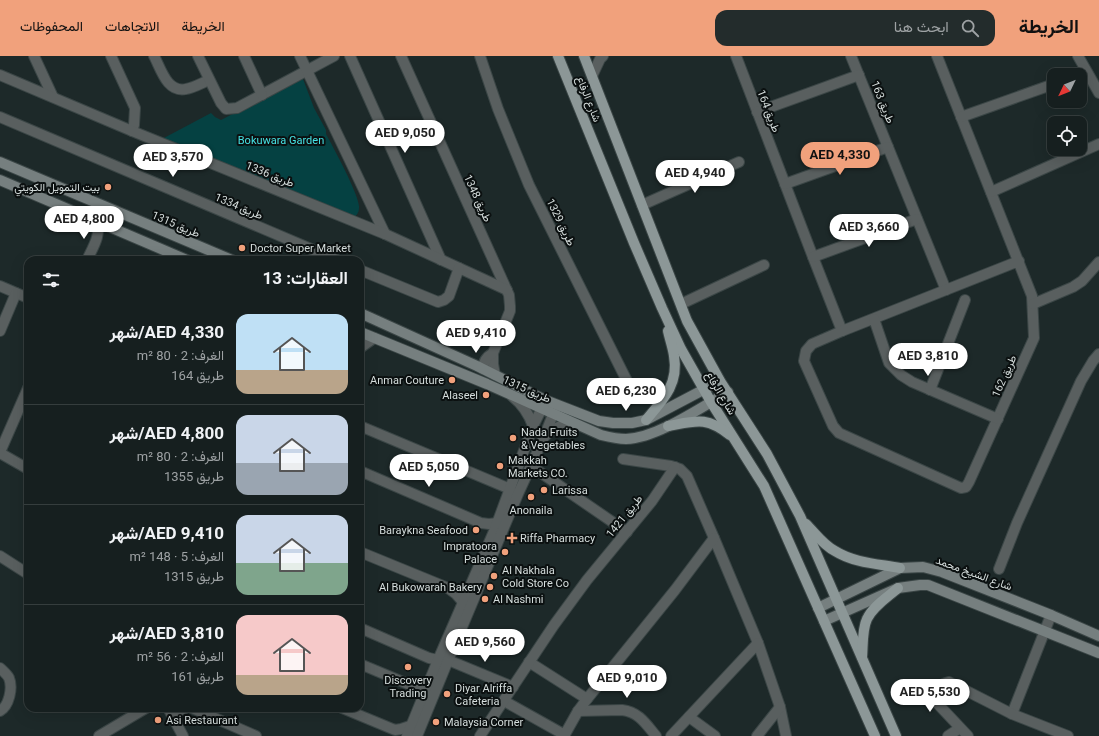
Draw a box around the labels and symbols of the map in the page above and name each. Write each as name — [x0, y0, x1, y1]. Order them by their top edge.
north arrow — [1047, 68, 1087, 108]
street label: شارع الرفاع — [573, 74, 604, 125]
street label: طريق 163 — [868, 79, 897, 125]
street label: طريق 164 — [754, 88, 783, 134]
pin: AED 9,050 — [359, 120, 451, 154]
park label: Bokuwara Garden — [238, 134, 324, 147]
pin: AED 4,330 — [794, 142, 886, 176]
pin: AED 3,570 — [127, 144, 219, 178]
street label: طريق 1336 — [244, 159, 296, 190]
pin: AED 4,940 — [649, 160, 741, 194]
street label: طريق 1348 — [461, 172, 494, 224]
place label: بيت التمويل الكويتي — [14, 181, 100, 197]
marker: بيت التمويل الكويتي — [103, 182, 113, 192]
street label: طريق 1334 — [213, 191, 265, 222]
street label: طريق 1329 — [544, 197, 578, 248]
pin: AED 4,800 — [38, 206, 130, 240]
street label: طريق 1315 — [150, 209, 202, 240]
pin: AED 3,660 — [823, 214, 915, 248]
place label: Doctor Super Market — [250, 242, 351, 255]
marker: Doctor Super Market — [237, 243, 247, 253]
pin: AED 9,410 — [430, 320, 522, 354]
pin: AED 3,810 — [882, 343, 974, 377]
street label: طريق 162 — [989, 353, 1019, 399]
street label: شارع الرفاع — [702, 369, 739, 418]
street label: طريق 1315 — [501, 373, 553, 406]
place label: Anmar Couture — [370, 374, 444, 387]
marker: Anmar Couture — [447, 375, 457, 385]
pin: AED 6,230 — [580, 378, 672, 412]
place label: Alaseel — [442, 389, 478, 402]
marker: Alaseel — [481, 390, 491, 400]
place label: Nada Fruits & Vegetables — [521, 426, 585, 452]
marker: Nada Fruits & Vegetables — [508, 433, 518, 443]
pin: AED 5,050 — [383, 454, 475, 488]
place label: Makkah Markets CO. — [508, 454, 568, 480]
marker: Makkah Markets CO. — [495, 461, 505, 471]
place label: Larissa — [552, 484, 588, 497]
marker: Larissa — [539, 485, 549, 495]
marker: Anonaila — [526, 492, 536, 502]
street label: طريق 1421 — [603, 492, 645, 540]
place label: Anonaila — [510, 504, 552, 517]
place label: Baraykna Seafood — [379, 524, 468, 537]
marker: Baraykna Seafood — [471, 525, 481, 535]
place label: Riffa Pharmacy — [520, 532, 596, 545]
marker: Riffa Pharmacy — [507, 533, 517, 543]
place label: Impratoora Palace — [443, 540, 497, 566]
marker: Impratoora Palace — [500, 547, 510, 557]
street label: شارع الشيخ محمد — [934, 554, 1014, 594]
place label: Al Nakhala Cold Store Co — [502, 564, 569, 590]
marker: Al Nakhala Cold Store Co — [489, 571, 499, 581]
place label: Al Bukowarah Bakery — [379, 581, 483, 594]
marker: Al Bukowarah Bakery — [485, 582, 495, 592]
place label: Al Nashmi — [493, 593, 543, 606]
marker: Al Nashmi — [480, 594, 490, 604]
pin: AED 9,560 — [439, 629, 531, 663]
marker: Discovery Trading — [403, 662, 413, 672]
pin: AED 9,010 — [581, 665, 673, 699]
place label: Discovery Trading — [384, 674, 433, 700]
pin: AED 5,530 — [884, 679, 976, 713]
place label: Diyar Alriffa Cafeteria — [455, 682, 512, 708]
marker: Diyar Alriffa Cafeteria — [442, 689, 452, 699]
place label: Asi Restaurant — [166, 714, 238, 727]
marker: Asi Restaurant — [153, 715, 163, 725]
place label: Malaysia Corner — [444, 716, 524, 729]
marker: Malaysia Corner — [431, 717, 441, 727]

